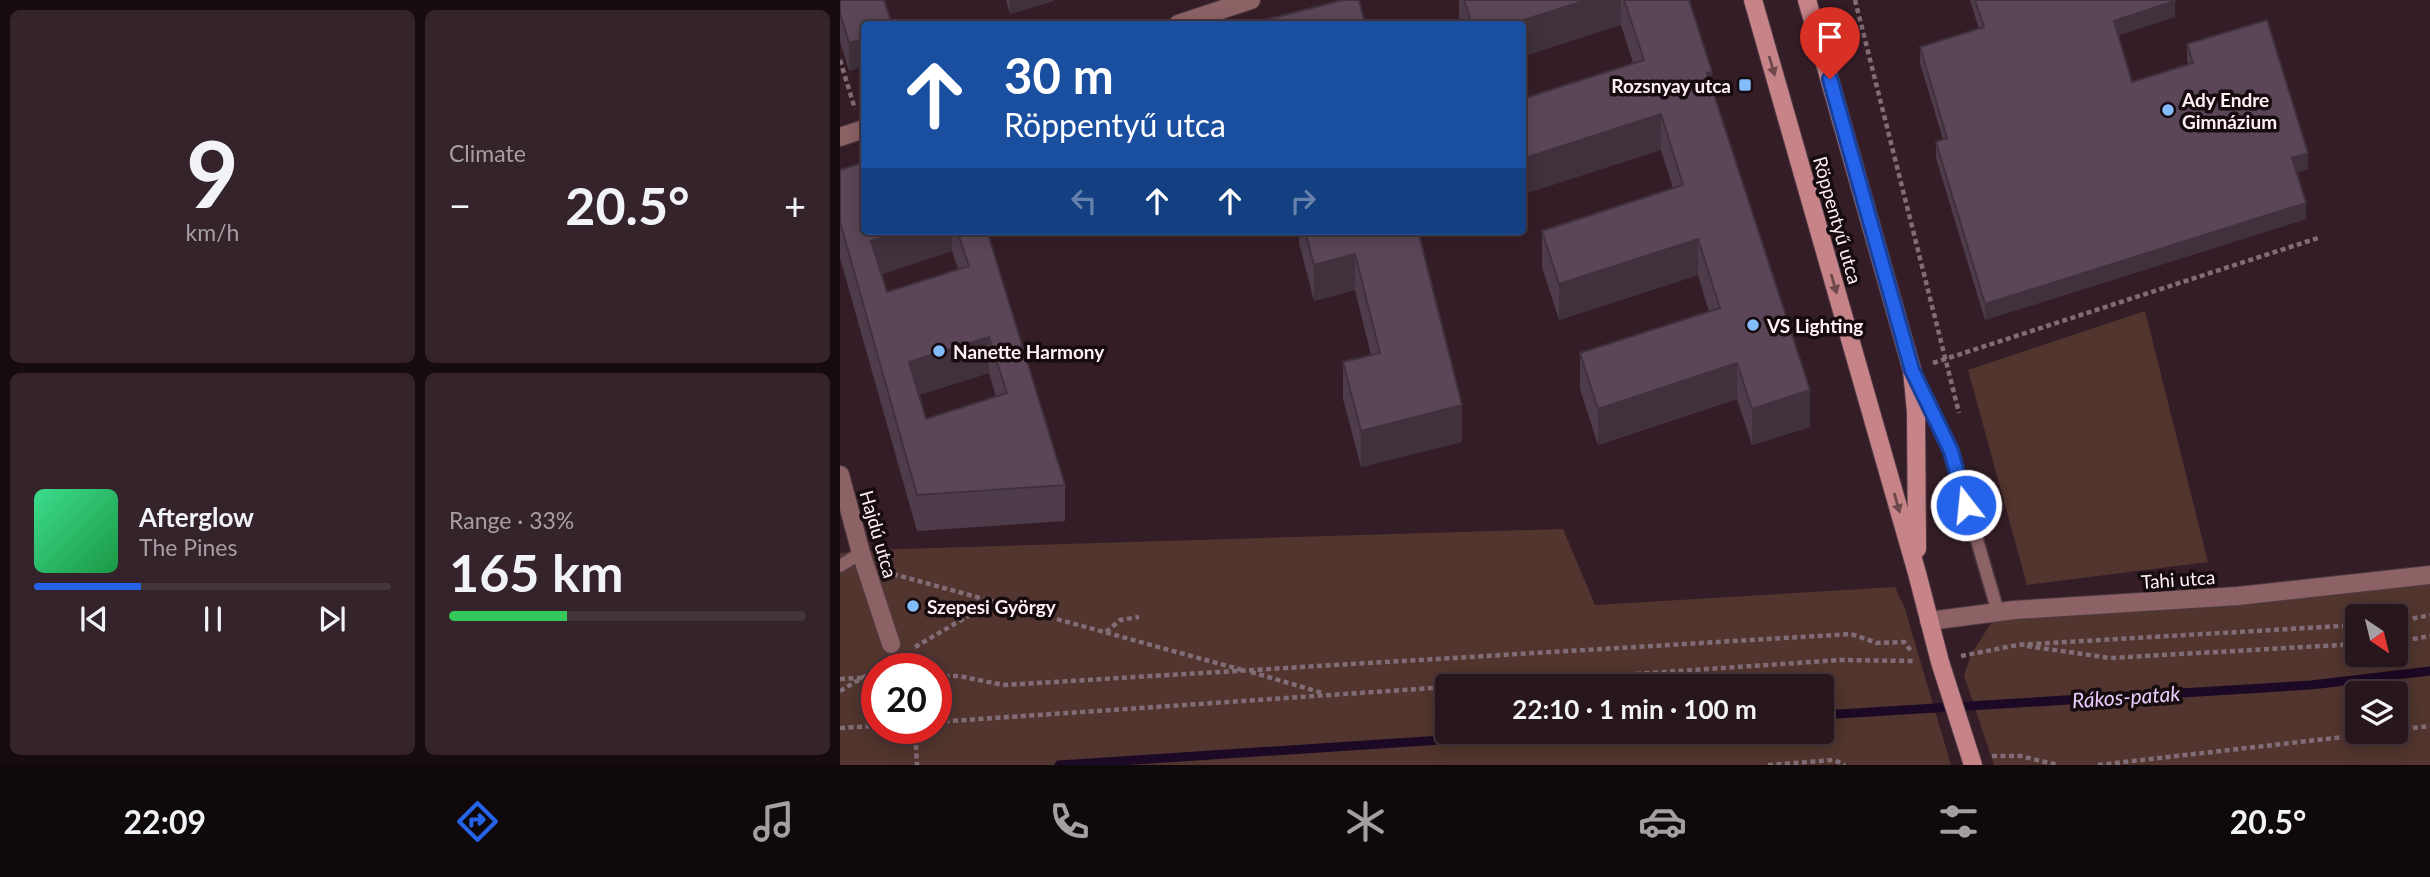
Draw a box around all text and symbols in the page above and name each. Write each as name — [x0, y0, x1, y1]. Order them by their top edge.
pin — [1800, 7, 1860, 79]
icon: arrive — [1811, 18, 1849, 56]
text: 30 m — [1004, 46, 1114, 104]
icon: ahead — [889, 49, 980, 140]
one-way arrow — [1767, 55, 1777, 76]
place label: Rozsnyay utca — [1611, 74, 1731, 97]
marker: Rozsnyay utca — [1737, 77, 1753, 93]
place label: Ady Endre Gimnázium — [2181, 88, 2277, 133]
marker: Ady Endre Gimnázium — [2160, 102, 2176, 118]
text: Röppentyű utca — [1004, 105, 1226, 144]
text: 9 — [186, 118, 239, 227]
text: Climate — [449, 139, 526, 167]
street label: Röppentyű utca — [1809, 153, 1867, 287]
text: 20.5° — [565, 174, 690, 236]
text: − — [449, 182, 471, 228]
text: + — [784, 182, 806, 228]
icon: left — [1065, 182, 1103, 220]
icon: ahead — [1138, 182, 1176, 220]
icon: ahead — [1211, 182, 1249, 220]
icon: right — [1284, 182, 1322, 220]
text: km/h — [186, 218, 239, 246]
one-way arrow — [1830, 274, 1840, 295]
place label: VS Lighting — [1766, 314, 1863, 337]
marker: VS Lighting — [1745, 317, 1761, 333]
place label: Nanette Harmony — [953, 340, 1105, 363]
marker: Nanette Harmony — [931, 343, 947, 359]
position arrow — [1929, 468, 2003, 542]
street label: Hajdú utca — [856, 487, 902, 581]
one-way arrow — [1892, 492, 1903, 514]
text: Afterglow — [139, 501, 254, 533]
text: Range · 33% — [449, 506, 574, 534]
text: The Pines — [139, 533, 237, 561]
text: 165 km — [449, 541, 623, 603]
street label: Tahi utca — [2140, 565, 2216, 593]
place label: Szepesi György — [927, 595, 1057, 618]
marker: Szepesi György — [905, 598, 921, 614]
icon: previous — [75, 600, 113, 638]
icon: pause — [194, 600, 232, 638]
icon: next — [313, 600, 351, 638]
north arrow — [2345, 604, 2408, 667]
map controls — [2345, 604, 2408, 744]
speed limit sign: 20 — [861, 653, 952, 744]
water label: Rákos-patak — [2071, 680, 2182, 712]
button: layers — [2345, 681, 2408, 744]
text: 22:10 · 1 min · 100 m — [1512, 693, 1757, 725]
icon: directions — [453, 797, 502, 846]
icon: music — [749, 797, 798, 846]
icon: phone — [1045, 797, 1094, 846]
icon: climate — [1341, 797, 1390, 846]
icon: car — [1638, 797, 1687, 846]
icon: filters — [1934, 797, 1983, 846]
text: 22:09 — [124, 802, 206, 841]
text: 20.5° — [2230, 802, 2306, 841]

